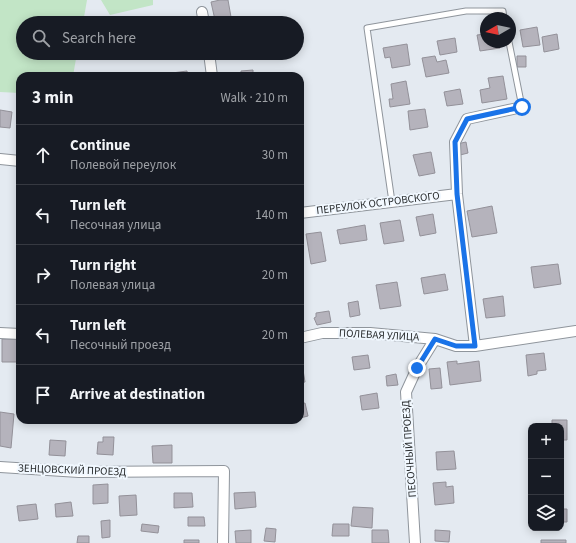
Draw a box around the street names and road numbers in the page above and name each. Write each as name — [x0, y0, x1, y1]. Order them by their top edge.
street label: ПЕРЕУЛОК ОСТРОВСКОГО — [315, 188, 441, 218]
street label: ПОЛЕВАЯ УЛИЦА — [339, 325, 419, 345]
street label: ПЕСОЧНЫЙ ПРОЕЗД — [398, 400, 420, 498]
street label: ЗЕНЦОВСКИЙ ПРОЕЗД — [18, 461, 126, 479]

